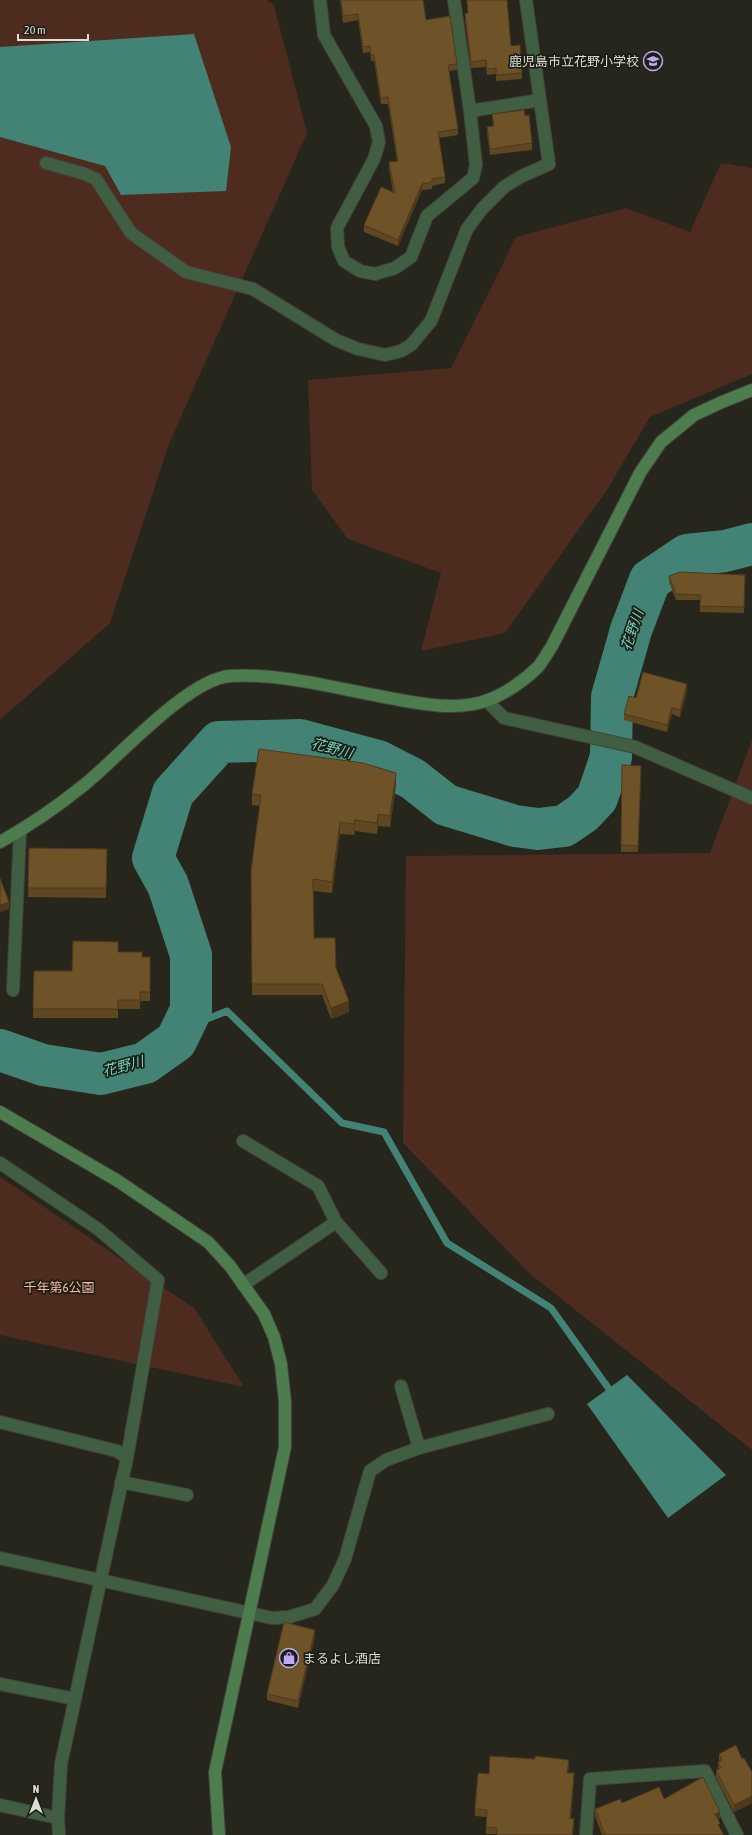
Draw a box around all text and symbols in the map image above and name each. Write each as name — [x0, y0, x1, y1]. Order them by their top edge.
scale bar — [18, 16, 88, 42]
text: 20 m — [24, 23, 46, 37]
school or university icon: 鹿児島市立花野小学校 — [642, 50, 664, 72]
place label: 鹿児島市立花野小学校 — [509, 54, 639, 69]
water label: 花野川 — [618, 606, 647, 652]
water label: 花野川 — [310, 735, 356, 762]
water label: 花野川 — [101, 1052, 147, 1079]
park label: 千年第6公園 — [23, 1280, 95, 1295]
shop icon: まるよし酒店 — [278, 1647, 300, 1669]
place label: まるよし酒店 — [303, 1651, 381, 1666]
north arrow — [16, 1779, 56, 1819]
text: N — [33, 1783, 39, 1795]

